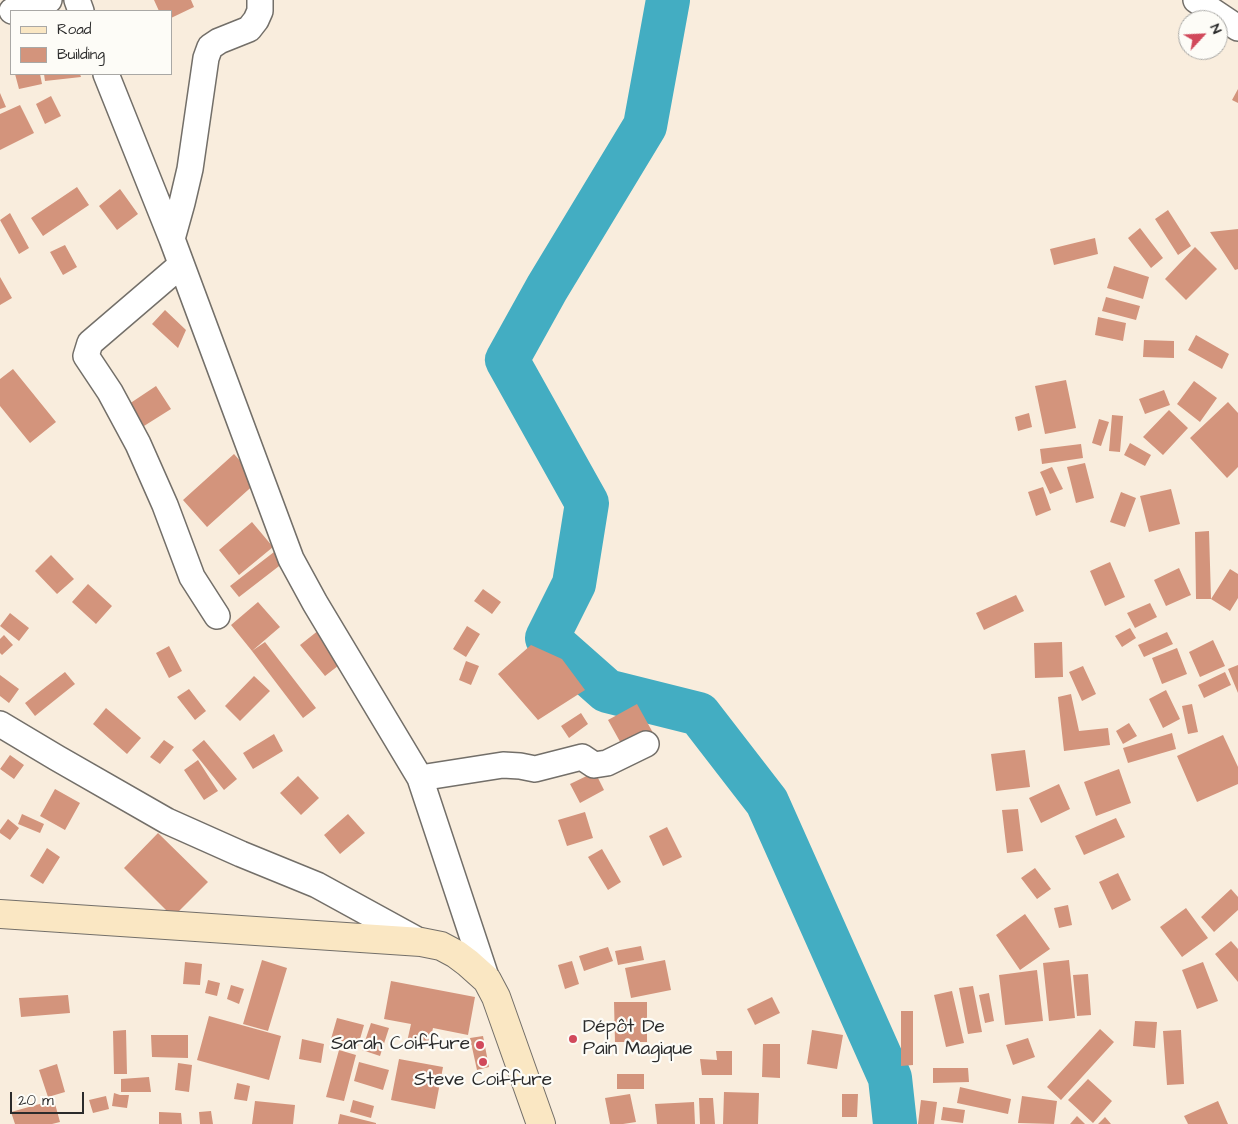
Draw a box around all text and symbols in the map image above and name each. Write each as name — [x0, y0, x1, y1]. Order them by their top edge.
legend — [10, 10, 172, 75]
north arrow — [1178, 10, 1228, 60]
text: Road — [57, 19, 91, 40]
text: N — [1205, 21, 1227, 37]
text: Building — [57, 44, 105, 65]
place label: Dépôt De Pain Magique — [583, 1017, 693, 1061]
marker: Dépôt De Pain Magique — [567, 1033, 579, 1045]
place label: Sarah Coiffure — [331, 1034, 470, 1056]
marker: Sarah Coiffure — [474, 1039, 486, 1051]
marker: Steve Coiffure — [477, 1056, 489, 1068]
place label: Steve Coiffure — [414, 1070, 552, 1092]
scale bar — [12, 1082, 86, 1114]
text: 20 m — [18, 1090, 54, 1111]

